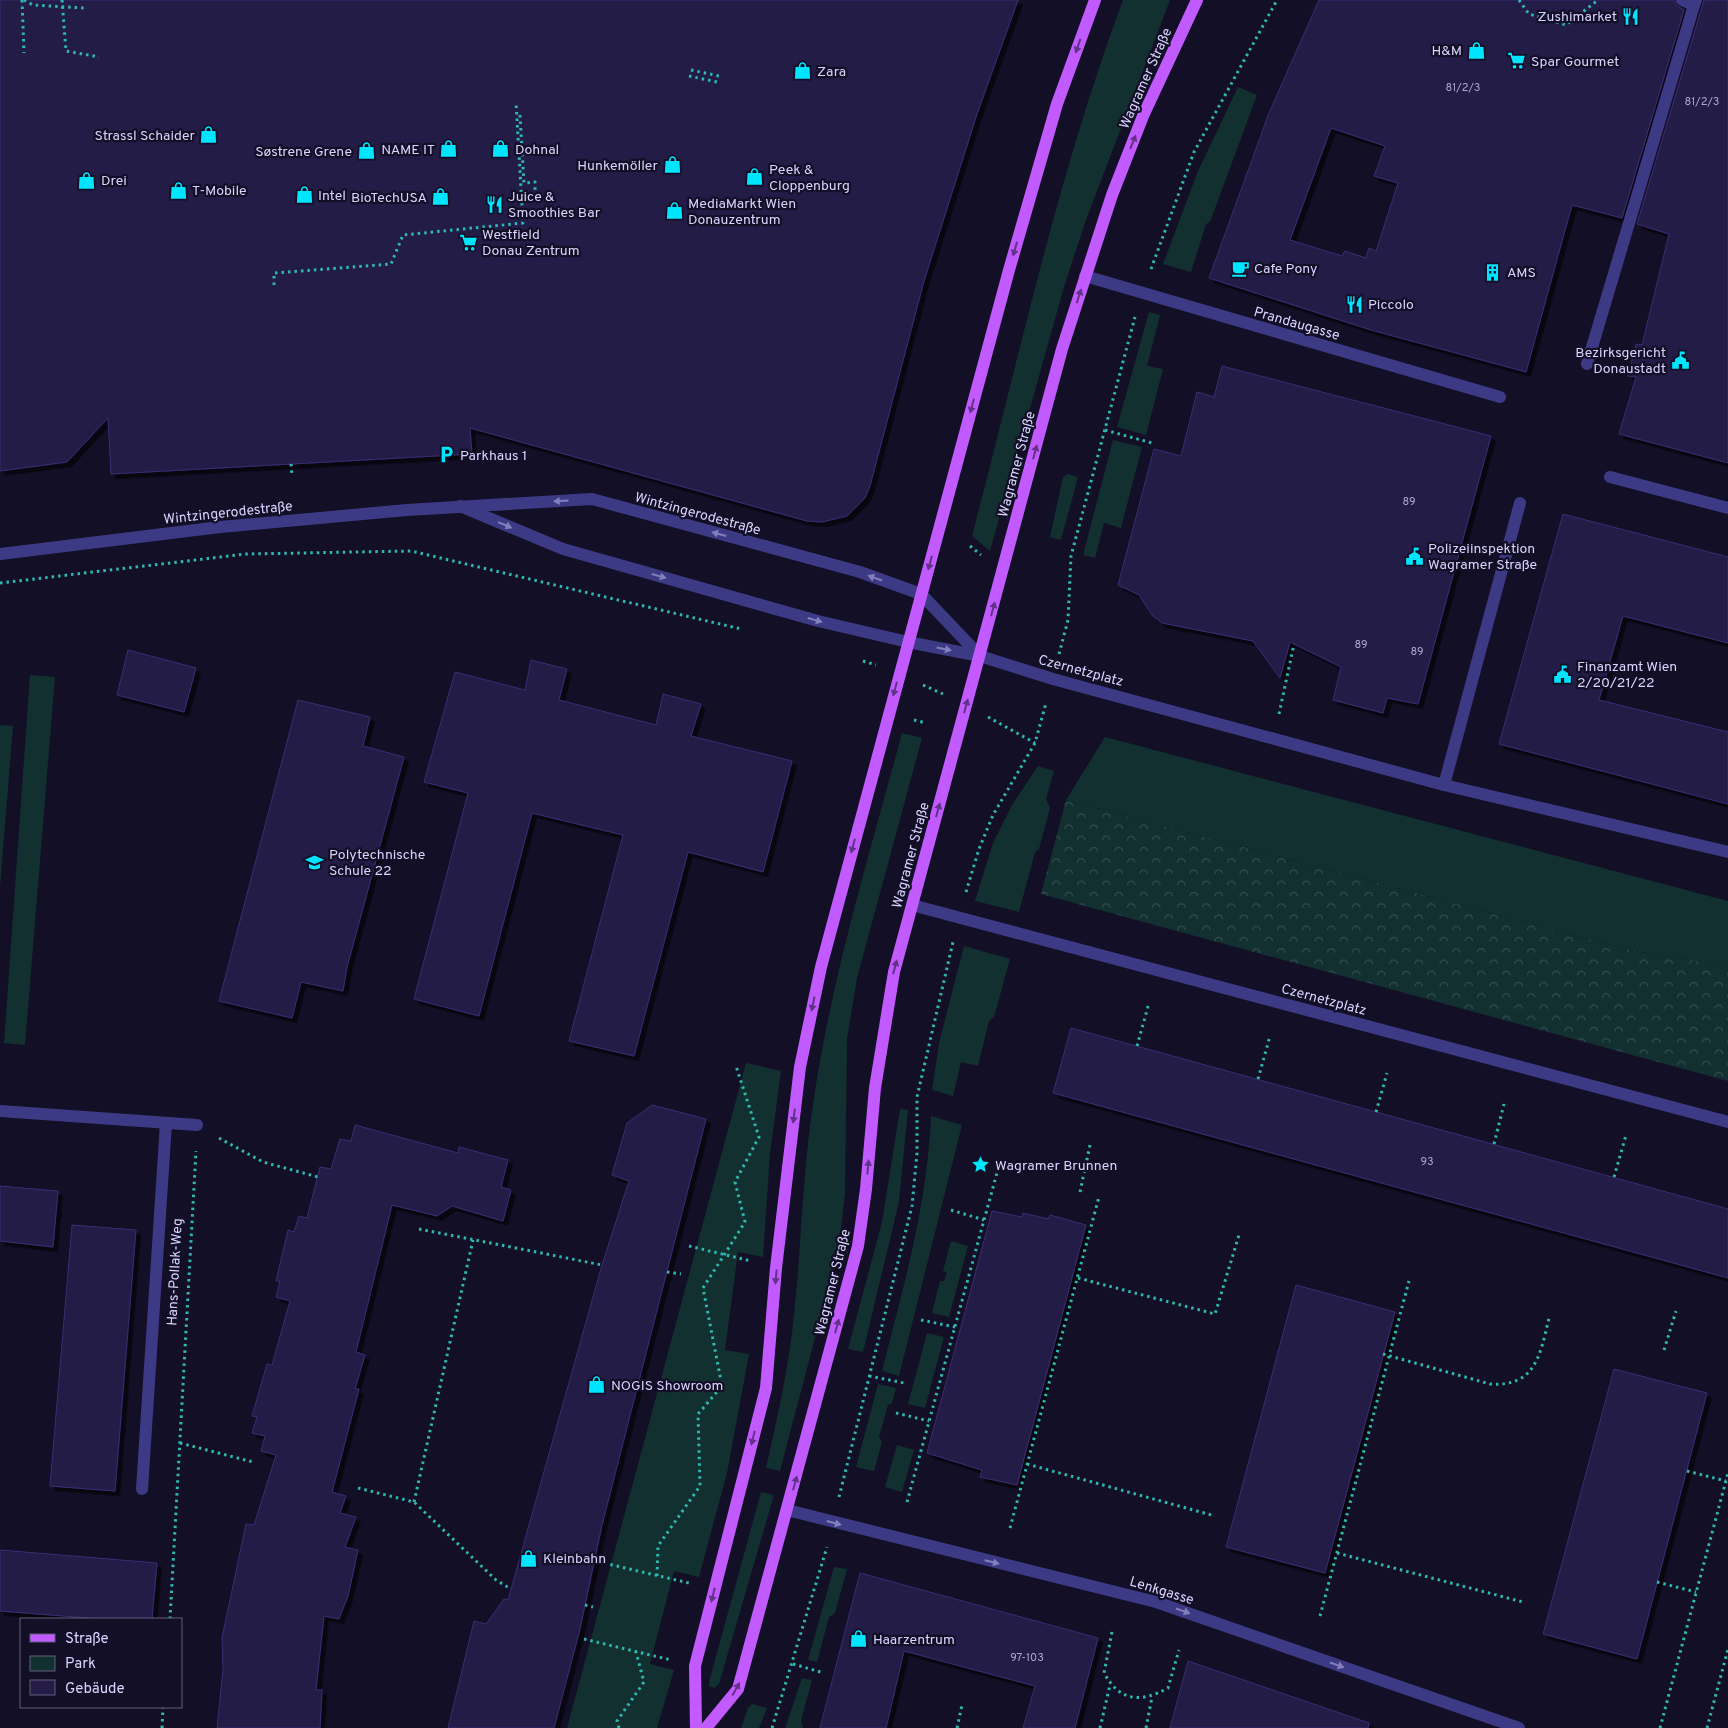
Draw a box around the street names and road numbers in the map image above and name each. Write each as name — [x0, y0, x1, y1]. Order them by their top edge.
street label: Wagramer Straße — [1116, 25, 1176, 132]
street label: Prandaugasse — [1252, 304, 1341, 345]
street label: Wagramer Straße — [995, 410, 1040, 519]
street label: Wintzingerodestraße — [633, 489, 762, 539]
street label: Wintzingerodestraße — [163, 498, 294, 529]
street label: Czernetzplatz — [1036, 652, 1125, 691]
street label: Wagramer Straße — [889, 801, 934, 910]
street label: Czernetzplatz — [1279, 981, 1368, 1020]
street label: Hans-Pollak-Weg — [164, 1218, 187, 1326]
street label: Wagramer Straße — [812, 1227, 855, 1337]
street label: Lenkgasse — [1127, 1574, 1196, 1609]

